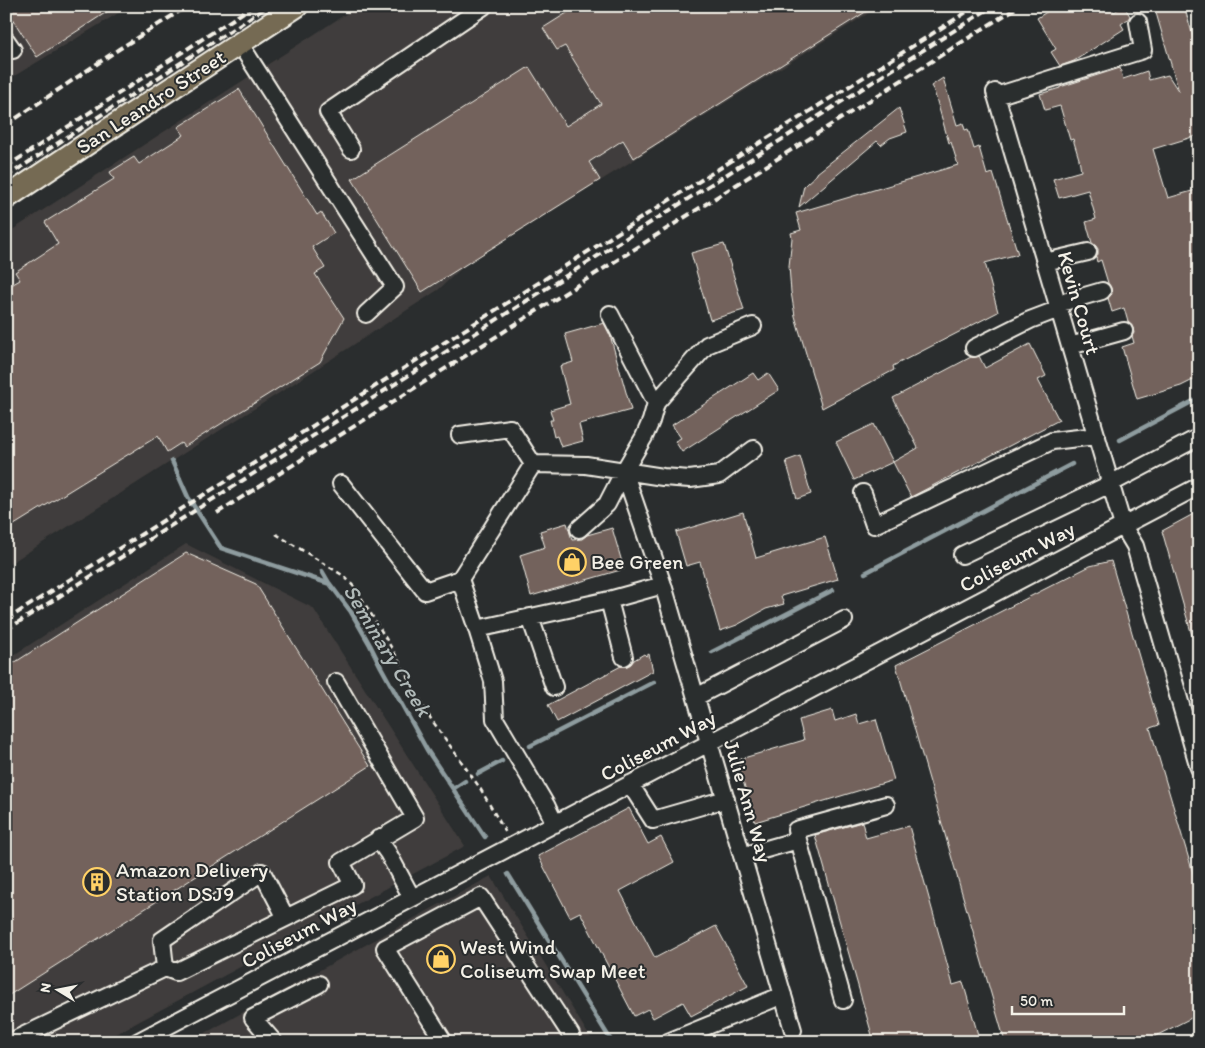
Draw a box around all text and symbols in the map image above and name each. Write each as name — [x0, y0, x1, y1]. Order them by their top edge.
street label: San Leandro Street — [71, 44, 230, 159]
street label: Kevin Court — [1053, 248, 1106, 358]
street label: Coliseum Way — [955, 516, 1079, 597]
shop icon: Bee Green — [557, 547, 587, 577]
place label: Bee Green — [591, 549, 683, 574]
water label: Seminary Creek — [338, 579, 438, 722]
street label: Coliseum Way — [596, 705, 720, 786]
street label: Julie Ann Way — [719, 736, 778, 865]
place label: Amazon Delivery Station DSJ9 — [116, 857, 268, 906]
building icon: Amazon Delivery Station DSJ9 — [82, 867, 112, 897]
street label: Coliseum Way — [237, 892, 361, 973]
place label: West Wind Coliseum Swap Meet — [460, 934, 646, 983]
shop icon: West Wind Coliseum Swap Meet — [426, 944, 456, 974]
north arrow — [32, 966, 82, 1016]
text: N — [36, 982, 55, 994]
scale bar — [1012, 983, 1125, 1015]
text: 50 m — [1020, 992, 1053, 1010]

